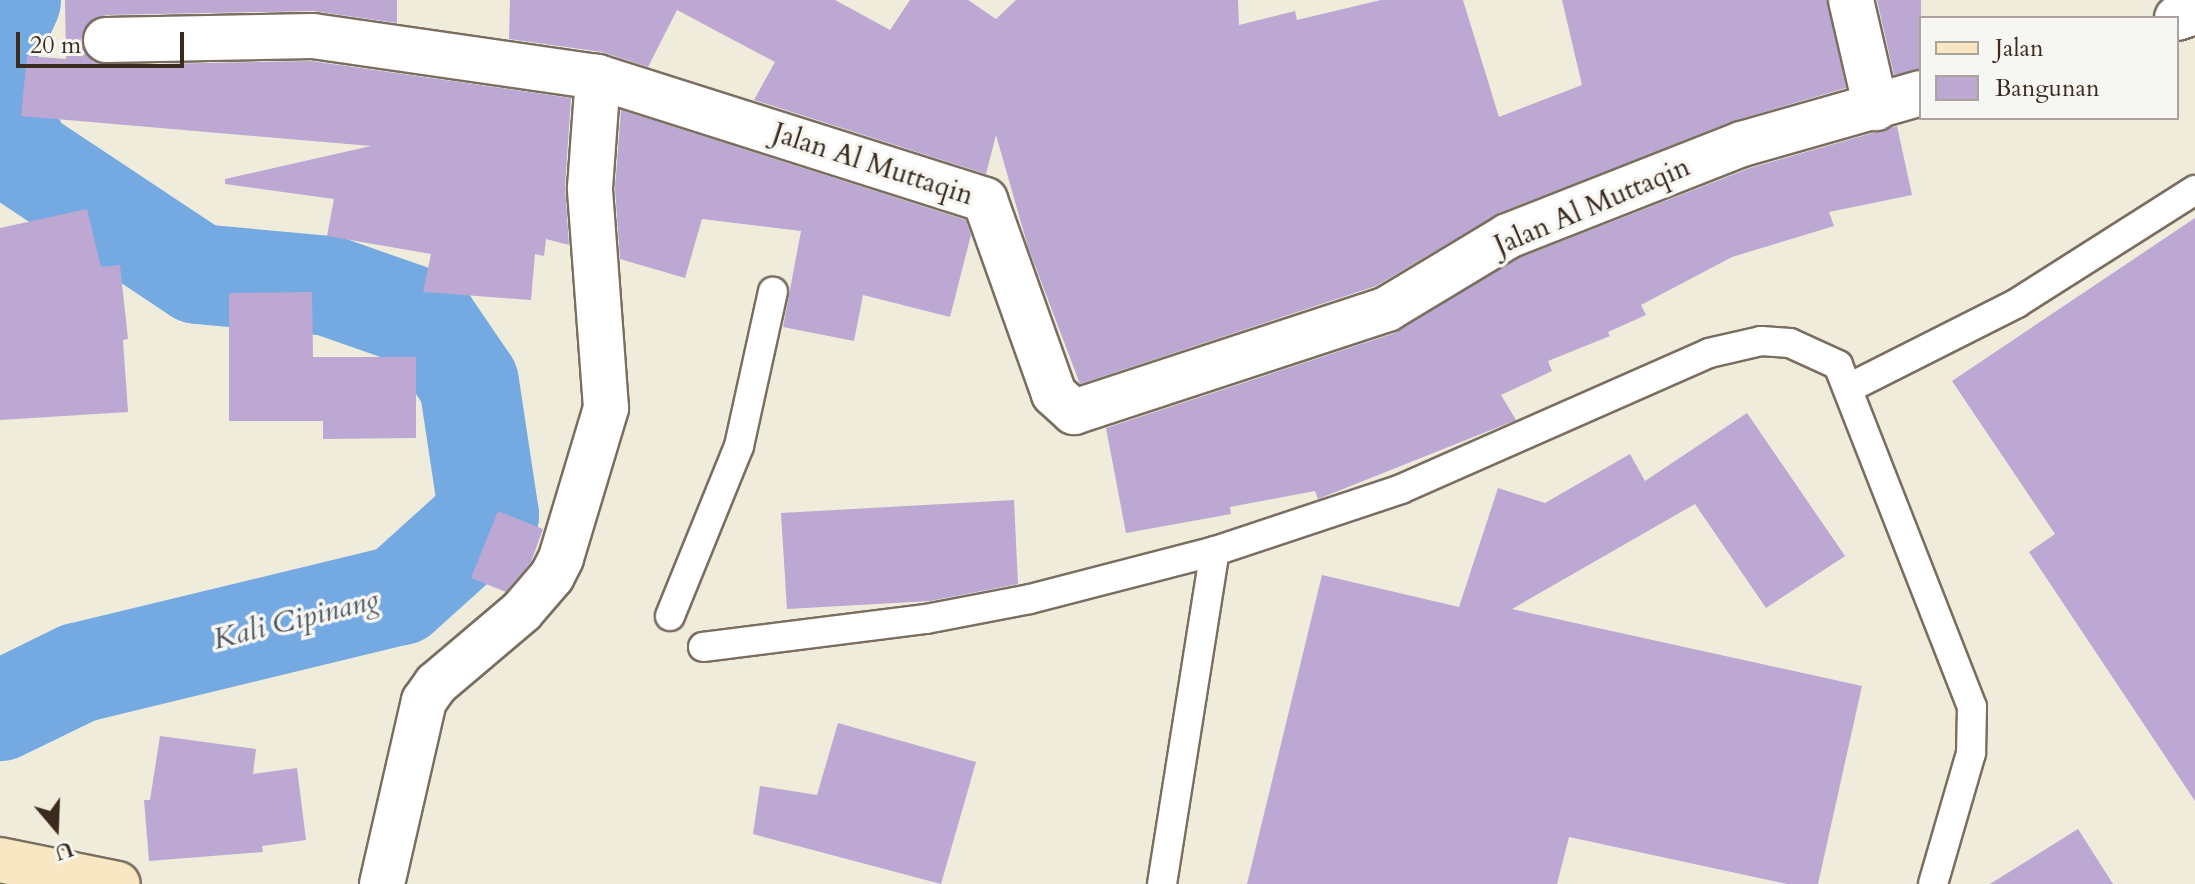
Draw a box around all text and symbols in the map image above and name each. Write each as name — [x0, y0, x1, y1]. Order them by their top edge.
scale bar — [20, 16, 188, 66]
legend — [1919, 16, 2179, 120]
text: 20 m — [30, 29, 81, 62]
text: Jalan — [1995, 32, 2044, 65]
text: Bangunan — [1995, 72, 2100, 105]
street label: Jalan Al Muttaqin — [768, 116, 978, 212]
street label: Jalan Al Muttaqin — [1489, 150, 1695, 262]
water label: Kali Cipinang — [209, 582, 383, 658]
north arrow — [16, 788, 96, 868]
text: U — [50, 834, 77, 868]

